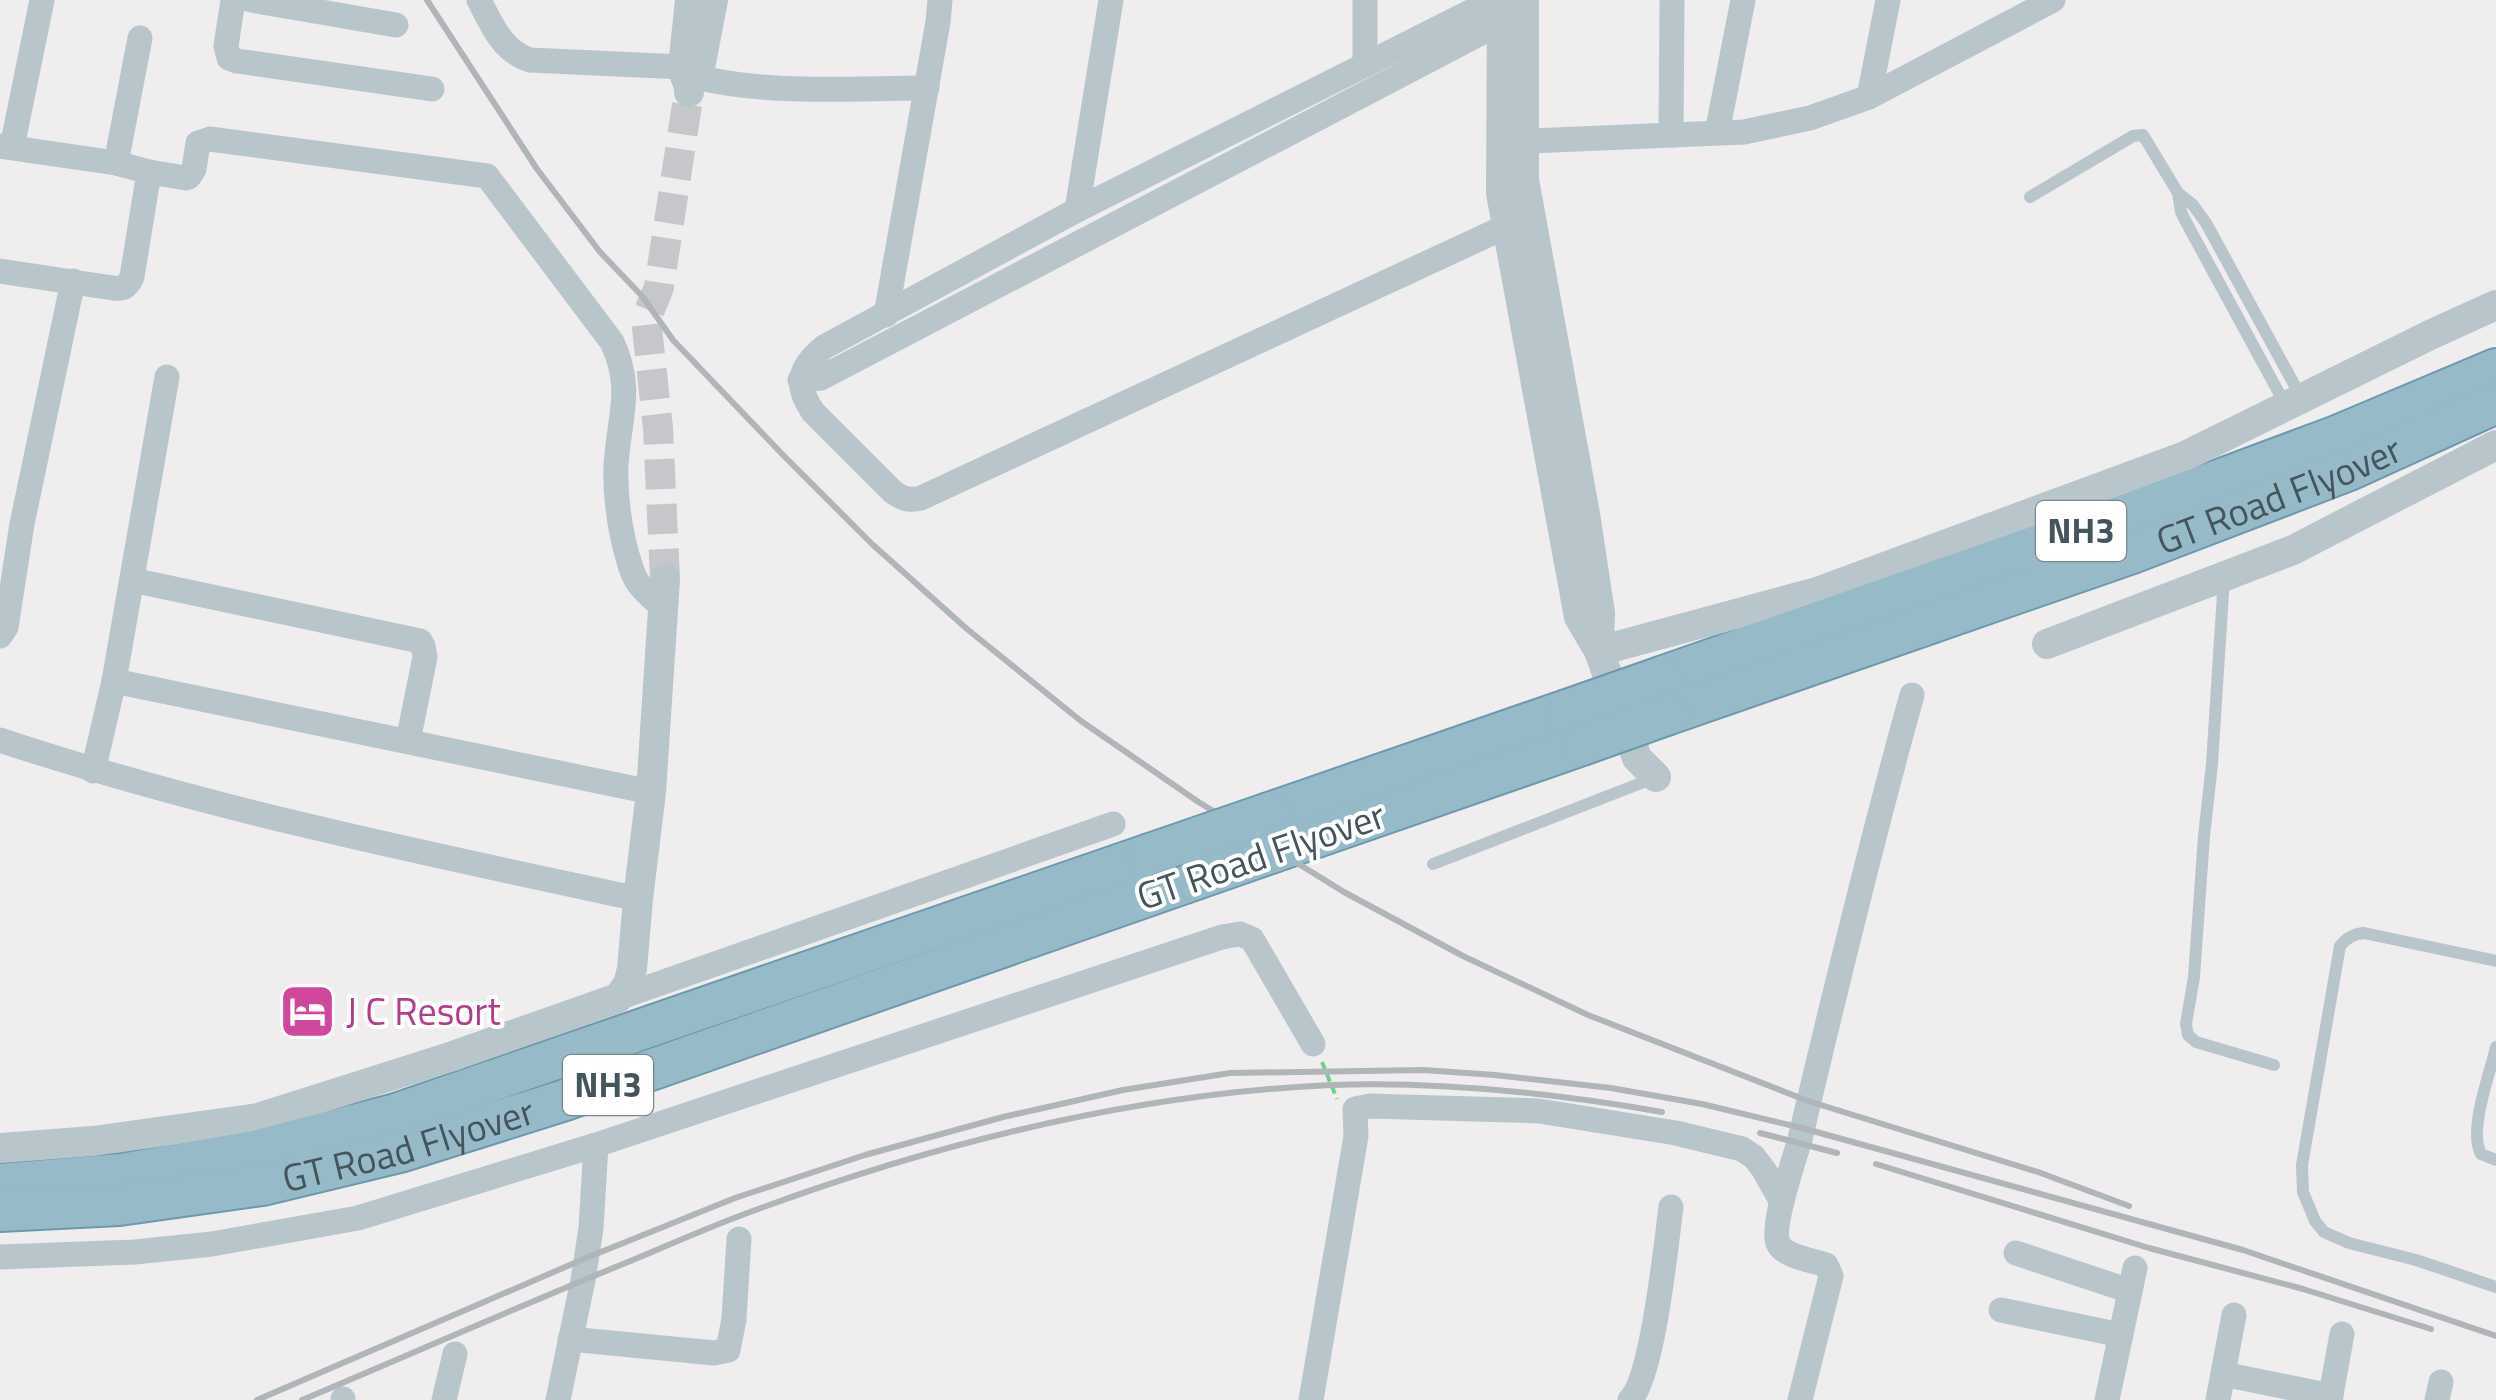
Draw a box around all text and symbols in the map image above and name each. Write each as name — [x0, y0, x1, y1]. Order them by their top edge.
street label: GT Road Flyover — [2148, 420, 2411, 569]
road number: NH3 — [2036, 501, 2126, 561]
street label: GT Road Flyover — [1129, 785, 1393, 925]
hotel icon: J C Resort — [277, 982, 337, 1042]
place label: J C Resort — [346, 982, 501, 1040]
road number: NH3 — [563, 1055, 653, 1115]
street label: GT Road Flyover — [276, 1082, 541, 1207]

